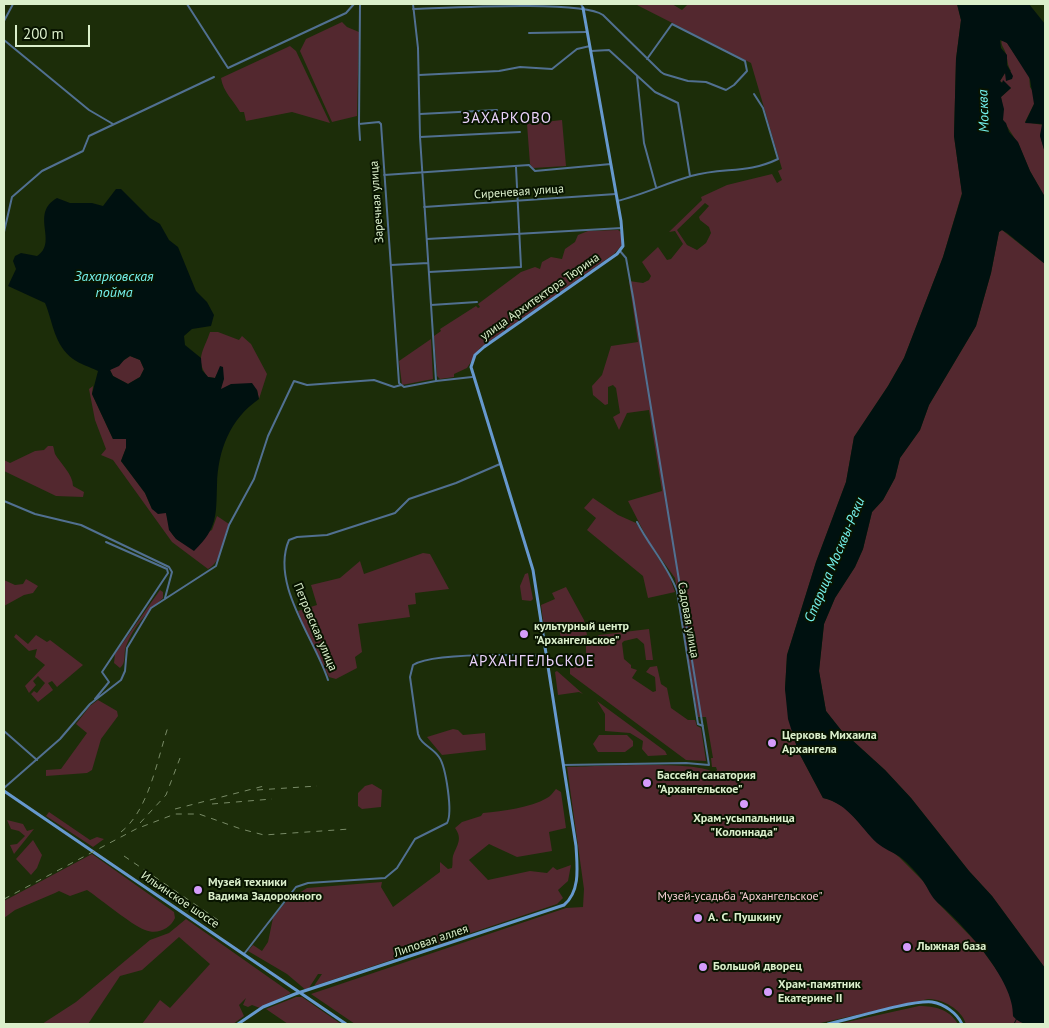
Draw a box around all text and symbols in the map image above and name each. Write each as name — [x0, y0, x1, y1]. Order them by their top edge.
scale bar — [18, 15, 92, 47]
text: 200 m — [23, 24, 64, 43]
water label: Москва — [975, 89, 993, 133]
district label: ЗАХАРКОВО — [461, 110, 553, 128]
street label: Заречная улица — [367, 160, 387, 244]
street label: Сиреневая улица — [474, 182, 564, 202]
street label: улица Архитектора Тюрина — [478, 250, 602, 344]
water label: Захарковская пойма — [74, 269, 154, 302]
water label: Старица Москвы-Реки — [801, 495, 869, 625]
street label: Петровская улица — [290, 581, 340, 673]
street label: Садовая улица — [674, 581, 702, 659]
place label: культурный центр "Архангельское" — [534, 620, 629, 648]
marker: культурный центр "Архангельское" — [518, 628, 530, 640]
district label: АРХАНГЕЛЬСКОЕ — [468, 653, 596, 671]
place label: Церковь Михаила Архангела — [782, 729, 877, 757]
marker: Церковь Михаила Архангела — [766, 737, 778, 749]
place label: Бассейн санатория "Архангельское" — [657, 769, 756, 797]
marker: Бассейн санатория "Архангельское" — [641, 777, 653, 789]
marker: Храм-усыпальница "Колоннада" — [738, 798, 750, 810]
place label: Храм-усыпальница "Колоннада" — [693, 812, 795, 840]
street label: Ильинское шоссе — [138, 869, 222, 931]
place label: Музей техники Вадима Задорожного — [208, 876, 322, 904]
marker: Музей техники Вадима Задорожного — [192, 884, 204, 896]
park label: Музей-усадьба "Архангельское" — [657, 890, 823, 904]
place label: А. С. Пушкину — [708, 911, 781, 925]
marker: А. С. Пушкину — [692, 912, 704, 924]
street label: Липовая аллея — [392, 922, 470, 960]
place label: Лыжная база — [917, 940, 986, 954]
marker: Лыжная база — [901, 941, 913, 953]
place label: Большой дворец — [713, 960, 802, 974]
marker: Большой дворец — [697, 961, 709, 973]
place label: Храм-памятник Екатерине II — [778, 978, 861, 1006]
marker: Храм-памятник Екатерине II — [762, 986, 774, 998]

